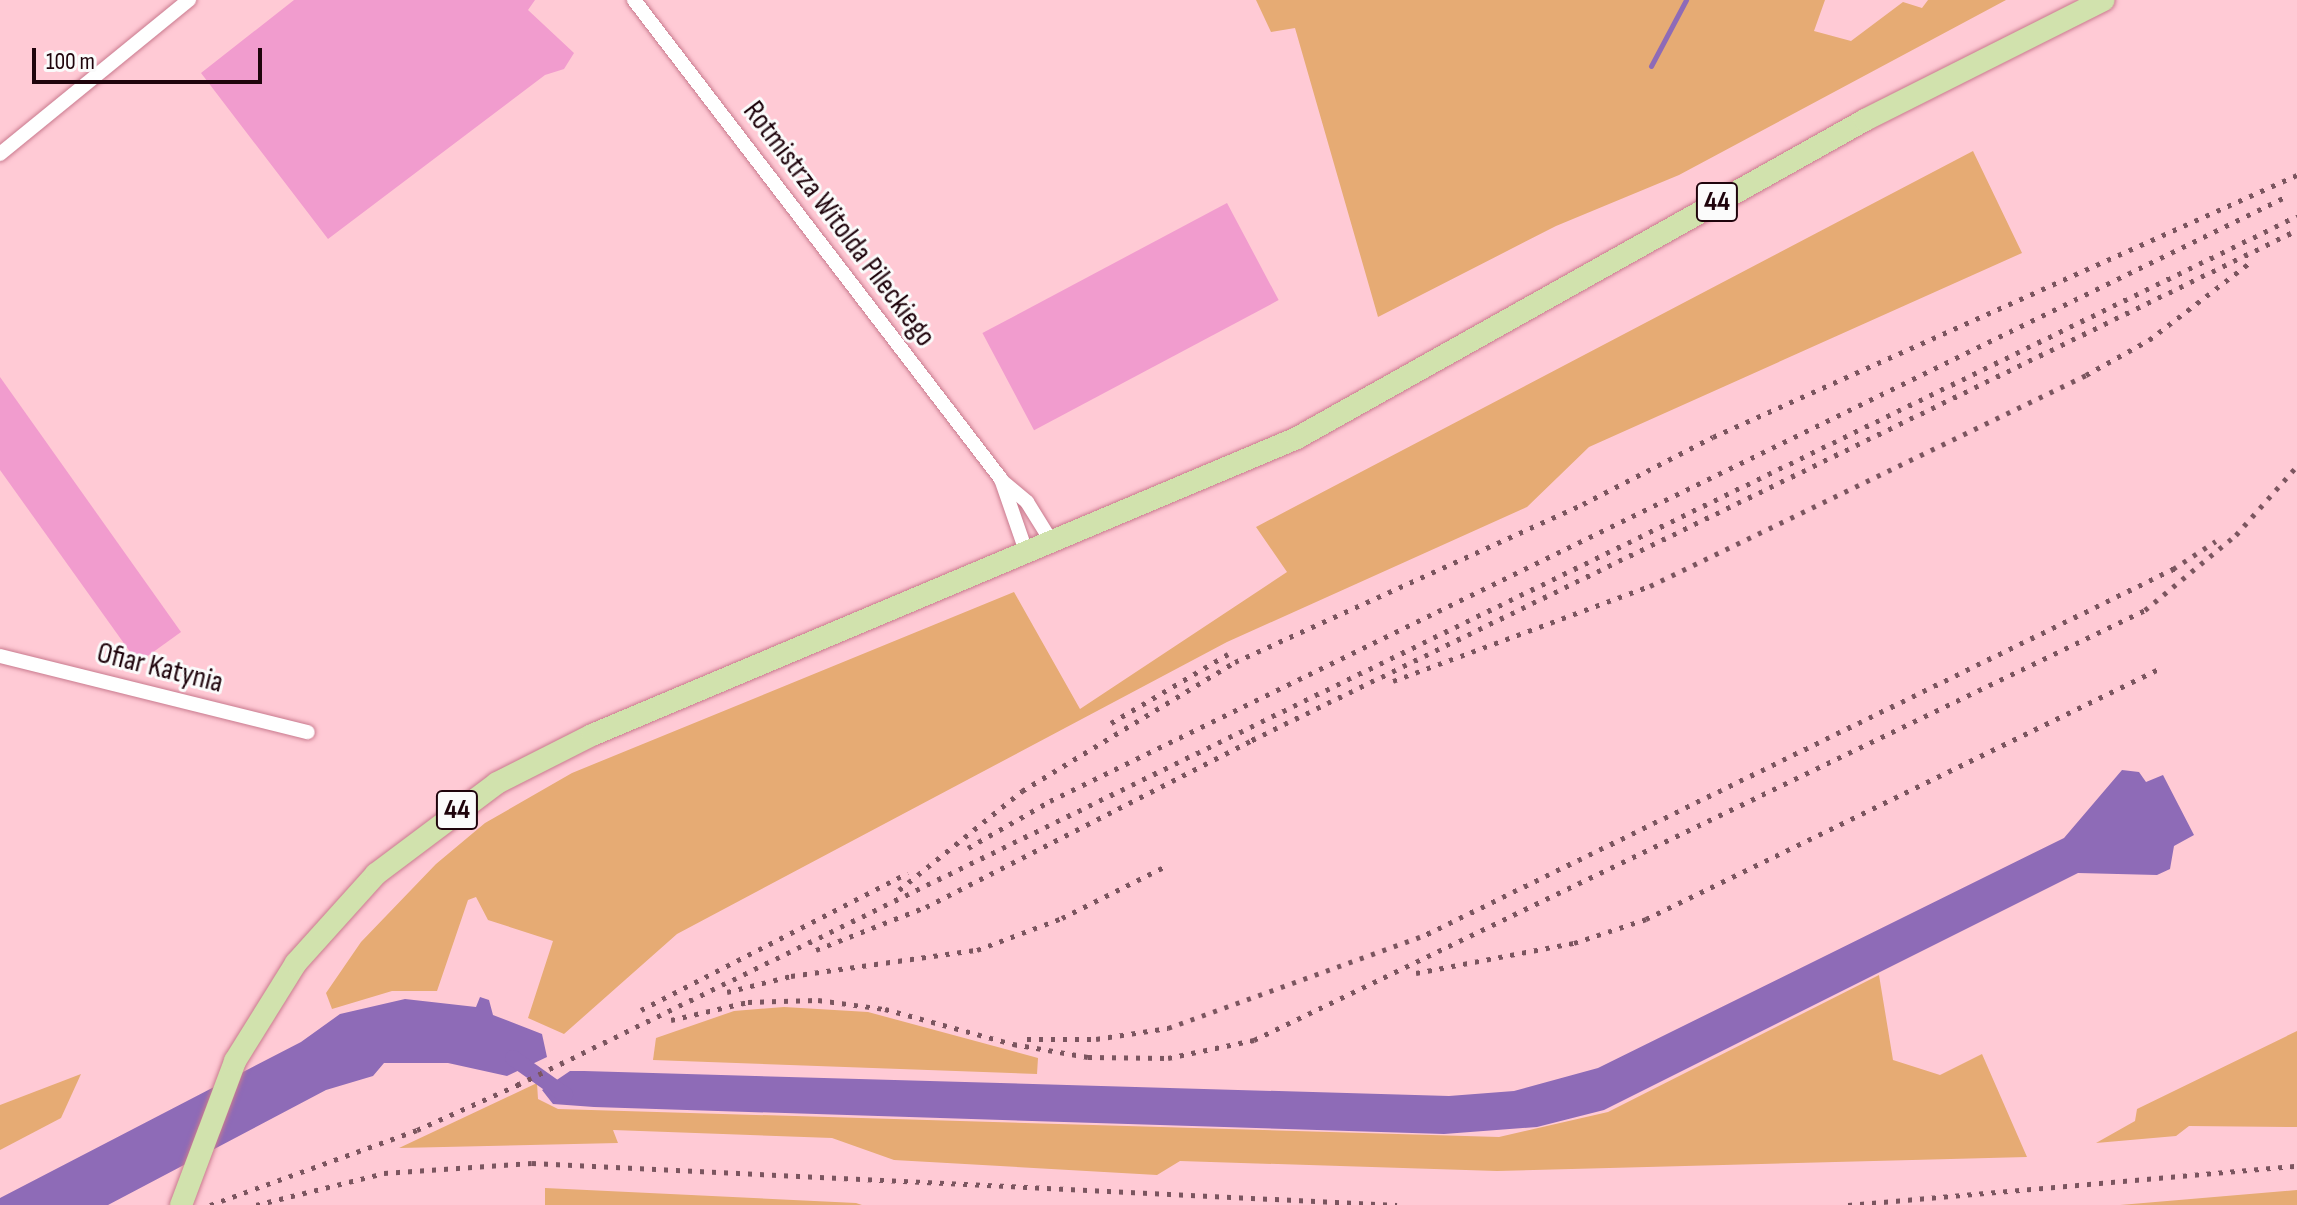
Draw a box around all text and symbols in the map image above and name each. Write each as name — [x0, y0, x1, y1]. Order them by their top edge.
scale bar — [36, 32, 266, 82]
text: 100 m — [46, 47, 95, 76]
street label: Rotmistrza Witolda Pileckiego — [735, 94, 943, 354]
road number: 44 — [1695, 178, 1739, 226]
street label: Ofiar Katynia — [93, 635, 227, 701]
road number: 44 — [435, 786, 479, 834]

